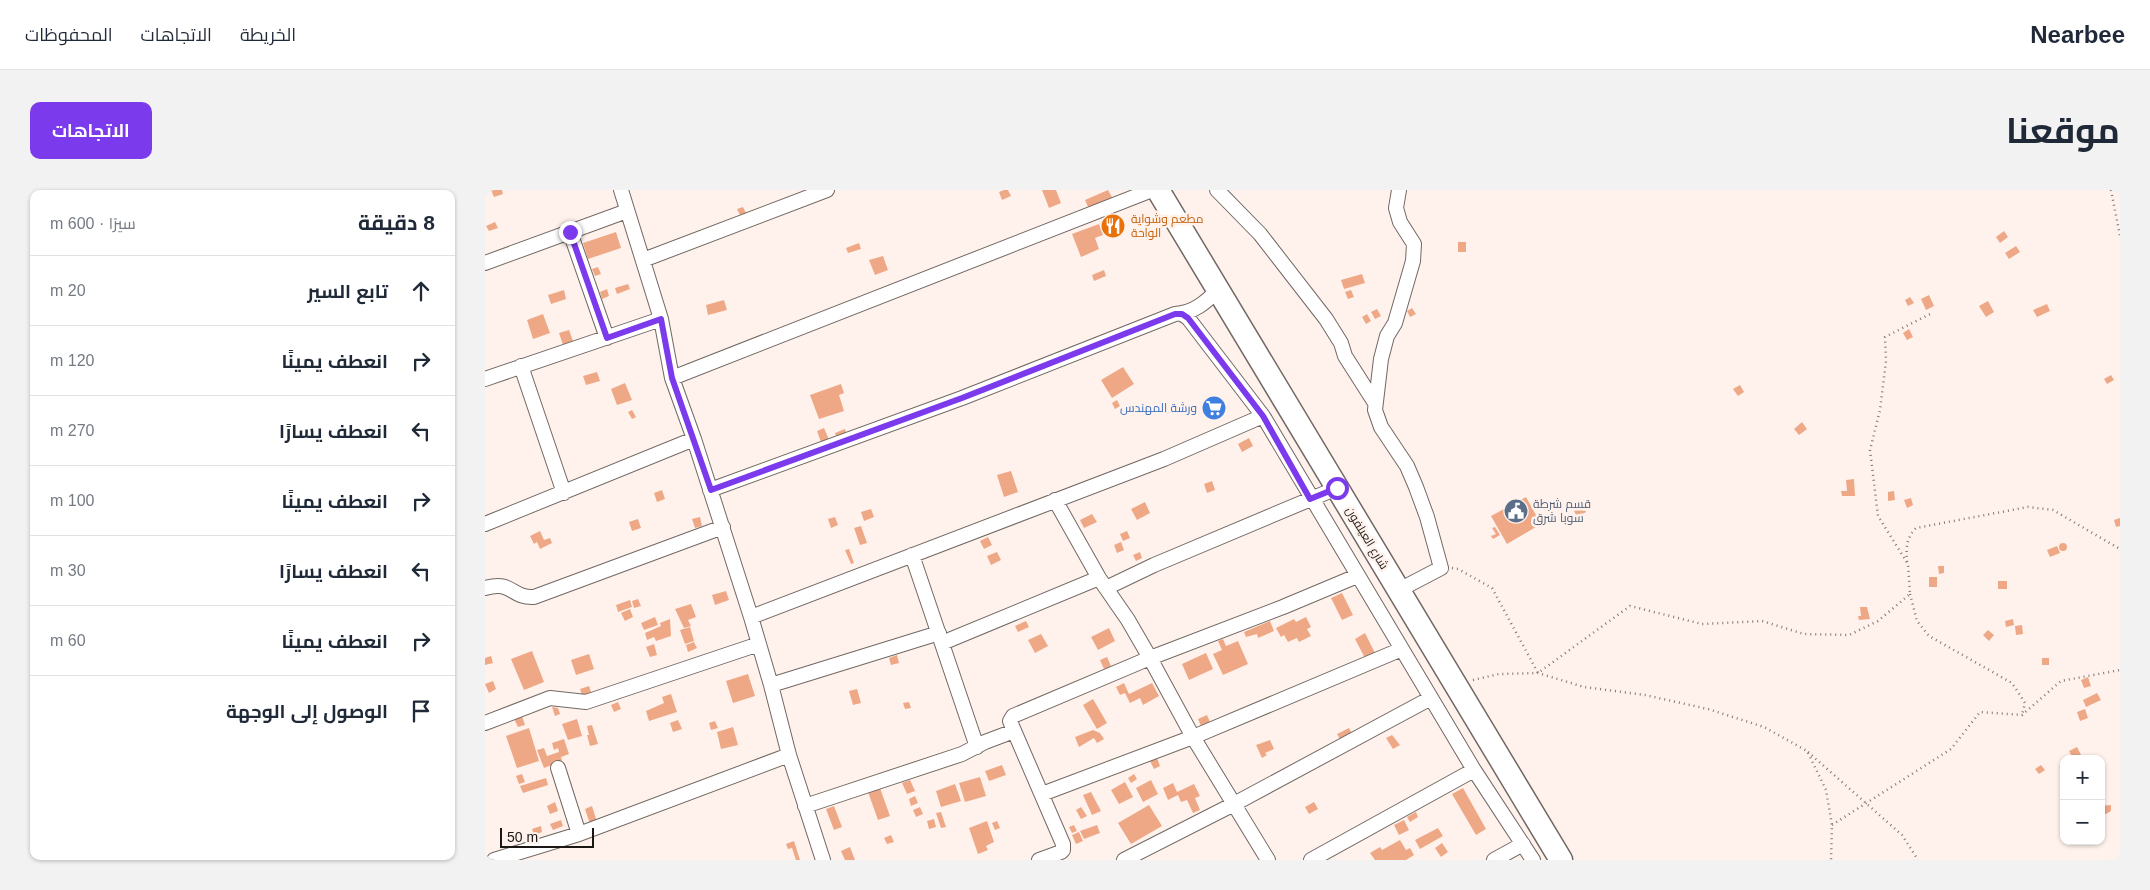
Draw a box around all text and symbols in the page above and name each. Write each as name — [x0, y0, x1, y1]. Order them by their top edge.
text: Nearbee — [2030, 21, 2125, 48]
text: المحفوظات — [25, 25, 113, 45]
text: الاتجاهات — [141, 25, 212, 45]
text: الخريطة — [240, 25, 296, 45]
button: الاتجاهات — [30, 102, 152, 159]
text: موقعنا — [2006, 111, 2120, 150]
text: 8 دقيقة — [358, 211, 435, 234]
place label: مطعم وشواية الواحة — [1131, 212, 1203, 240]
restaurant icon: مطعم وشواية الواحة — [1100, 213, 1126, 239]
text: سيرًا · 600 m — [50, 215, 136, 232]
route end — [559, 221, 582, 244]
icon: ahead — [407, 277, 435, 305]
text: تابع السير — [307, 281, 388, 302]
text: 20 m — [50, 282, 86, 299]
icon: right — [407, 347, 435, 375]
text: انعطف يمينًا — [281, 351, 388, 372]
text: 120 m — [50, 352, 94, 369]
supermarket icon: ورشة المهندس — [1201, 395, 1227, 421]
place label: ورشة المهندس — [1120, 401, 1197, 415]
icon: left — [407, 417, 435, 445]
text: انعطف يسارًا — [279, 421, 388, 442]
text: 270 m — [50, 422, 94, 439]
route start — [1326, 477, 1349, 500]
icon: right — [407, 487, 435, 515]
text: انعطف يمينًا — [281, 491, 388, 512]
text: 100 m — [50, 492, 94, 509]
place label: قسم شرطة سوبا شرق — [1533, 497, 1591, 525]
public building icon: قسم شرطة سوبا شرق — [1503, 498, 1529, 524]
street label: شارع العيلفون — [1342, 504, 1391, 572]
icon: left — [407, 557, 435, 585]
text: انعطف يسارًا — [279, 561, 388, 582]
text: 30 m — [50, 562, 86, 579]
icon: right — [407, 627, 435, 655]
text: انعطف يمينًا — [281, 631, 388, 652]
text: 60 m — [50, 632, 86, 649]
icon: arrive — [407, 697, 435, 725]
text: الوصول إلى الوجهة — [226, 701, 388, 722]
map controls — [2060, 755, 2105, 845]
button: + — [2060, 755, 2105, 800]
button: − — [2060, 800, 2105, 845]
scale bar — [500, 825, 594, 848]
text: 50 m — [507, 829, 538, 845]

